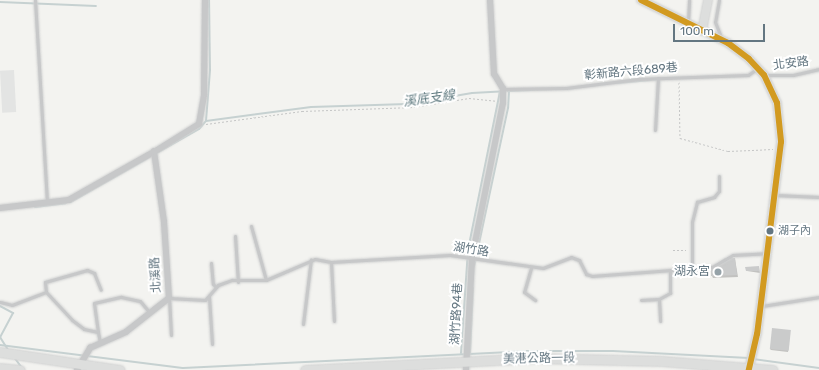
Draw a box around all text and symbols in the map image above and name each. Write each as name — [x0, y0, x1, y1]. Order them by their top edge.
scale bar — [675, 16, 767, 42]
text: 100 m — [680, 24, 714, 38]
street label: 北安路 — [772, 55, 810, 73]
street label: 彰新路六段689巷 — [584, 61, 678, 83]
water label: 溪底支線 — [402, 88, 456, 110]
place label: 湖子內 — [778, 224, 811, 238]
marker: 湖子內 — [765, 226, 775, 236]
street label: 湖竹路 — [452, 240, 490, 260]
street label: 北溪路 — [148, 257, 164, 293]
place label: 湖永宮 — [674, 265, 710, 279]
marker: 湖永宮 — [713, 267, 723, 277]
street label: 湖竹路94巷 — [448, 282, 466, 346]
street label: 美港公路一段 — [503, 351, 575, 367]

